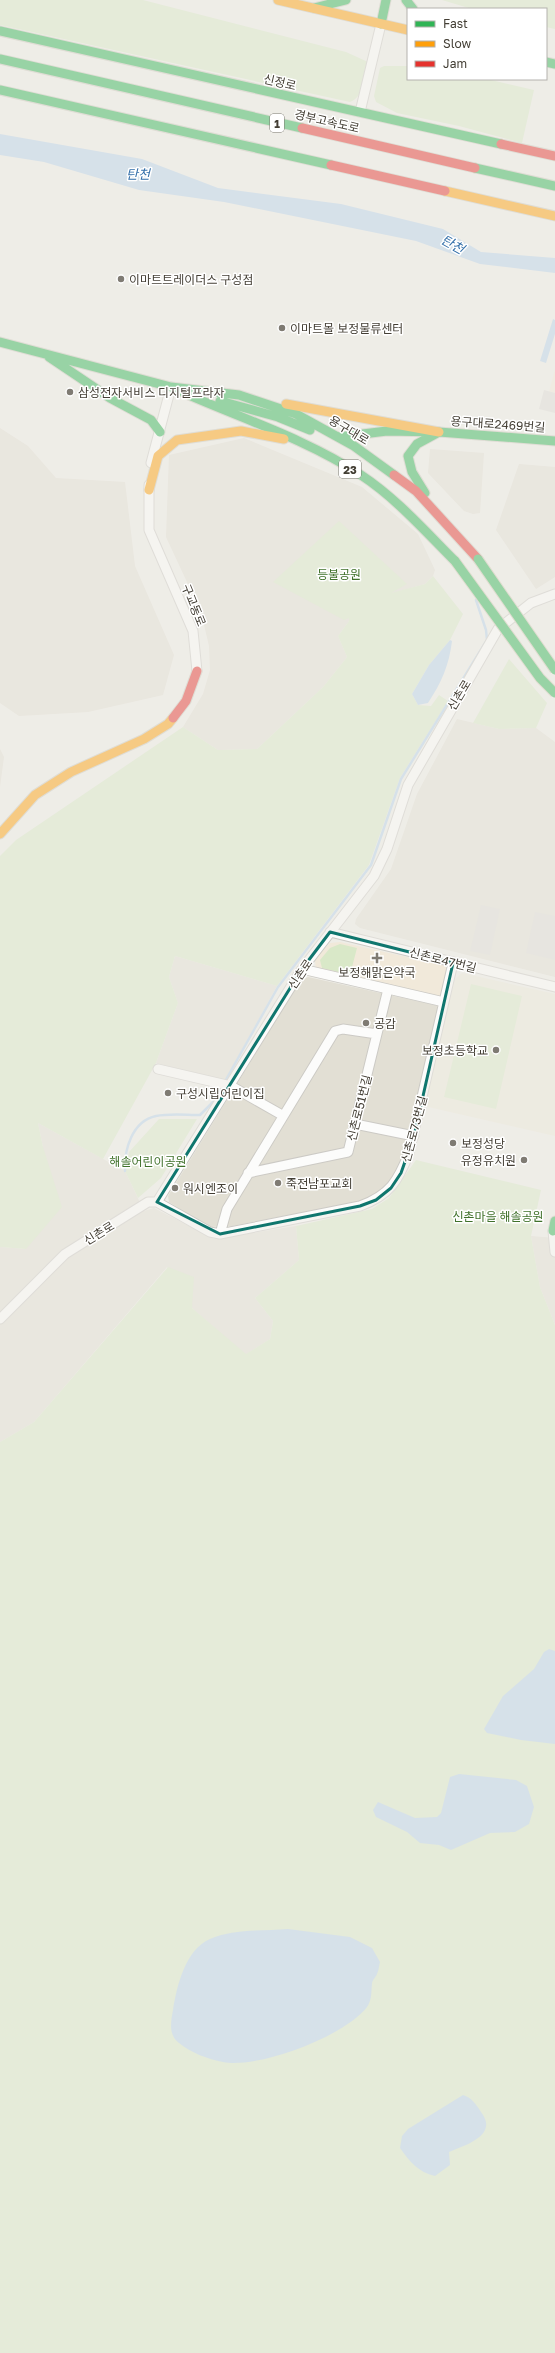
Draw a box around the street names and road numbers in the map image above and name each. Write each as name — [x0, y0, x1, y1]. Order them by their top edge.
street label: 신정로 — [262, 71, 298, 93]
street label: 경부고속도로 — [293, 106, 361, 136]
road number: 1 — [270, 114, 284, 132]
street label: 용구대로 — [326, 412, 372, 448]
street label: 용구대로2469번길 — [450, 413, 546, 435]
road number: 23 — [339, 460, 361, 478]
street label: 구교동로 — [179, 582, 209, 628]
street label: 신촌로 — [444, 677, 474, 713]
street label: 신촌로47번길 — [408, 944, 478, 976]
street label: 신촌로 — [285, 956, 315, 992]
street label: 신촌로51번길 — [343, 1073, 375, 1143]
street label: 신촌로73번길 — [398, 1094, 430, 1164]
street label: 신촌로 — [81, 1218, 117, 1248]

